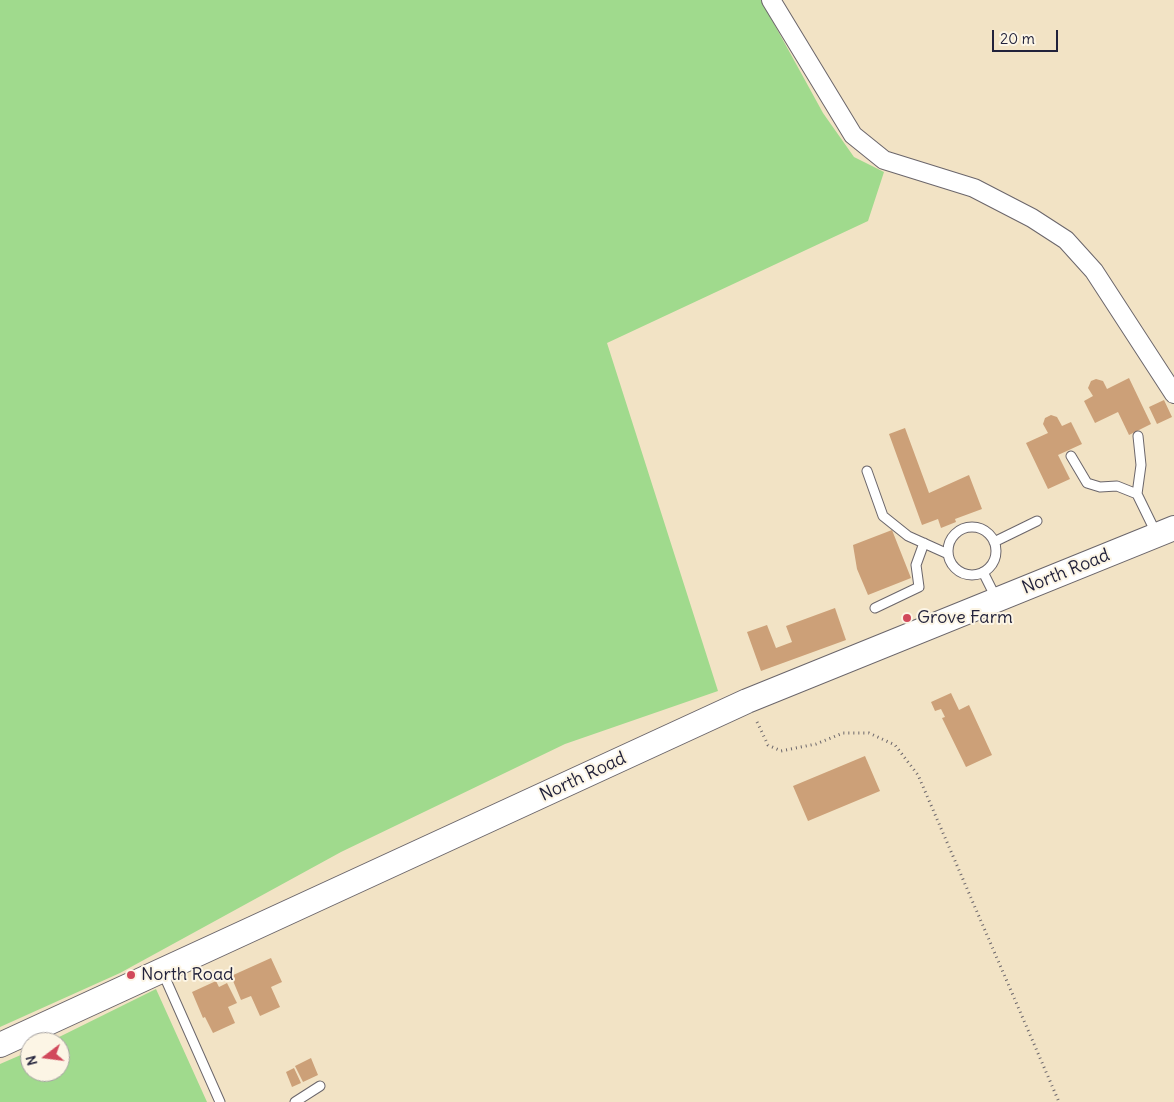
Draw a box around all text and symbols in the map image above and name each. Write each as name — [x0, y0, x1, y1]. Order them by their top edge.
scale bar — [994, 20, 1060, 52]
text: 20 m — [1000, 29, 1035, 48]
street label: North Road — [1019, 545, 1113, 599]
place label: Grove Farm — [917, 607, 1013, 629]
marker: Grove Farm — [901, 612, 913, 624]
street label: North Road — [536, 748, 630, 806]
place label: North Road — [141, 964, 234, 986]
marker: North Road — [125, 969, 137, 981]
north arrow — [20, 1032, 70, 1082]
text: N — [22, 1054, 41, 1068]

